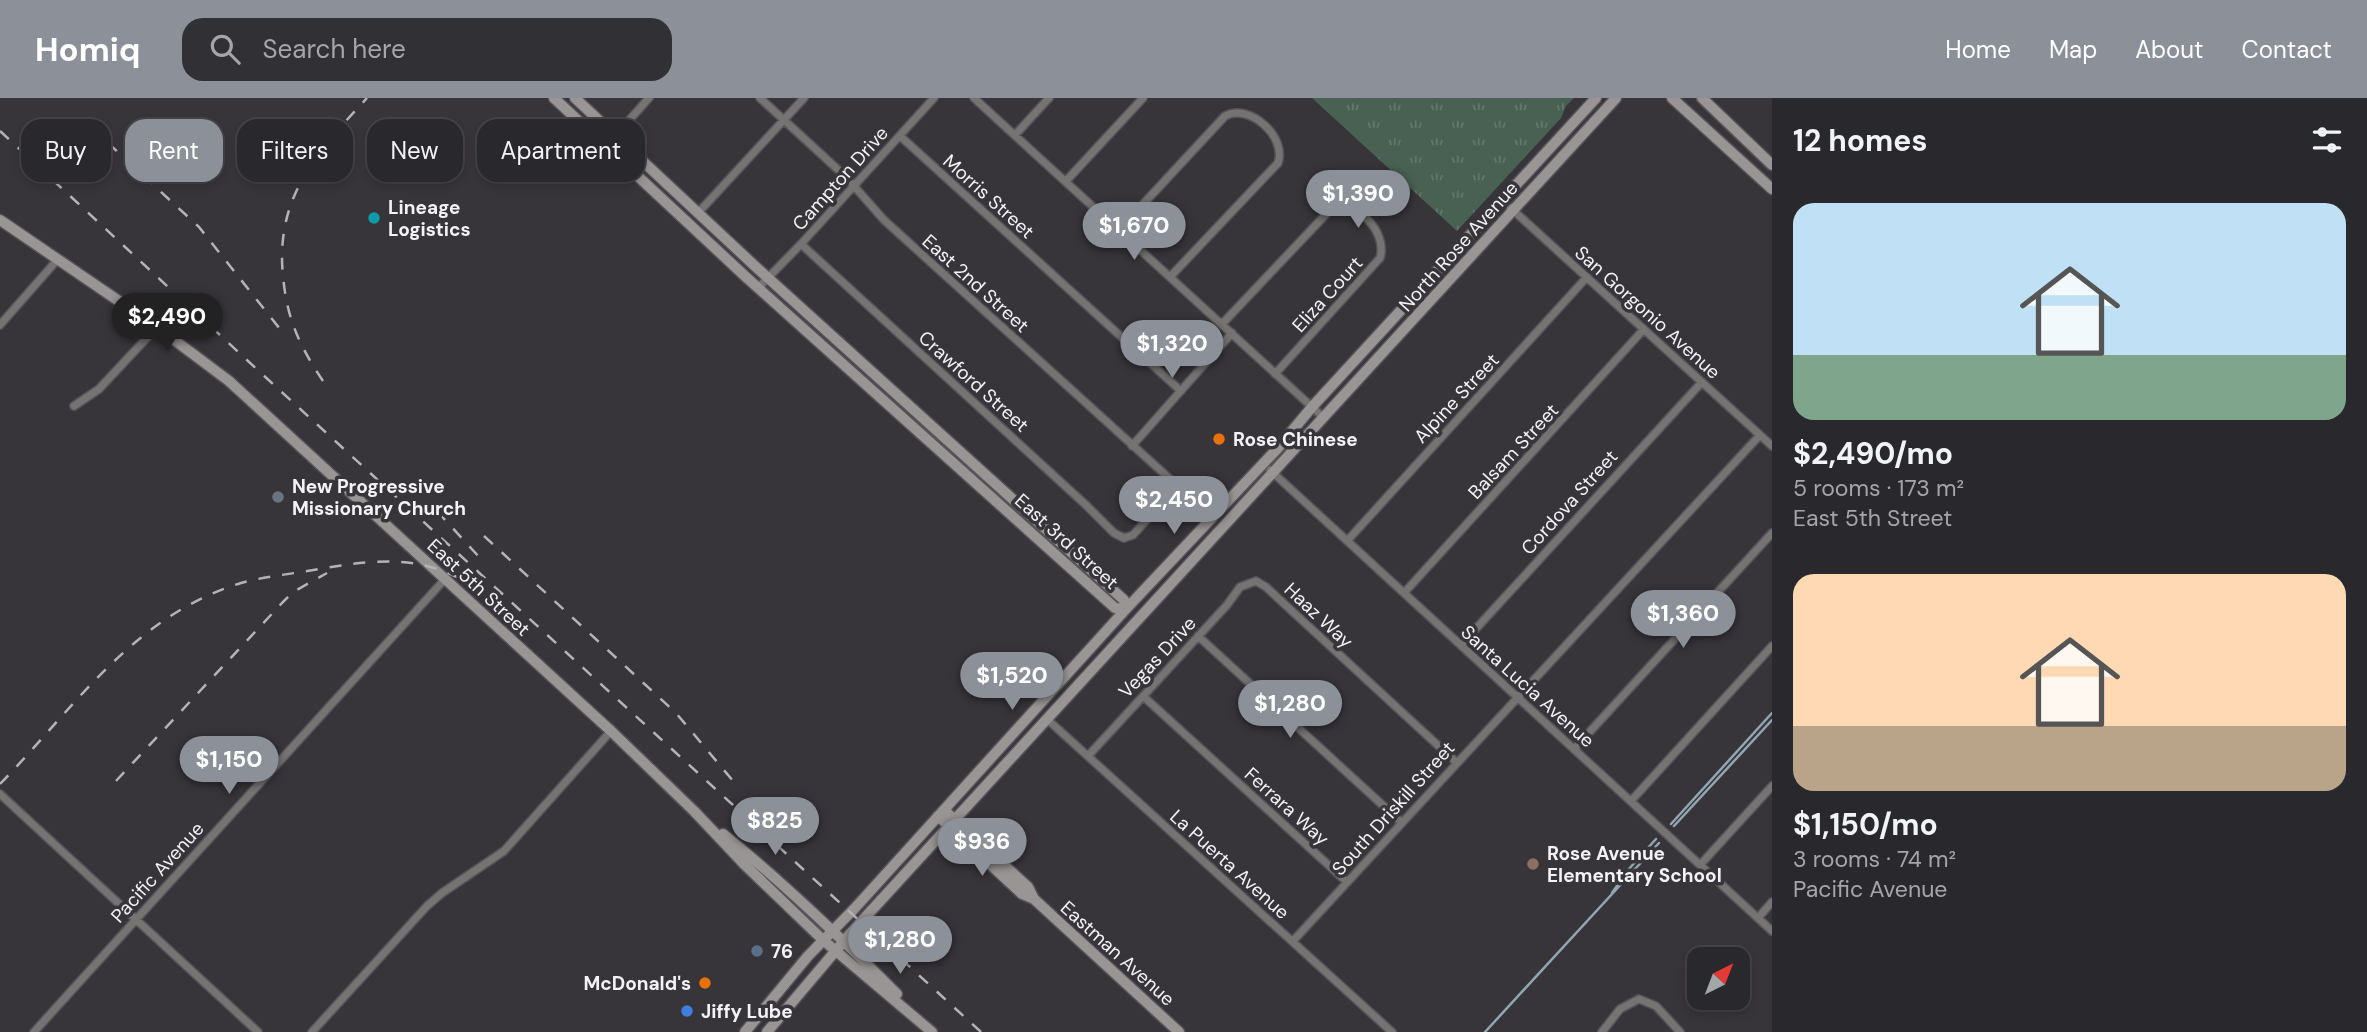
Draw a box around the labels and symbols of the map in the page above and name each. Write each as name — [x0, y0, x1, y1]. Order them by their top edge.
street label: Campton Drive — [787, 121, 894, 236]
street label: Morris Street — [938, 149, 1040, 244]
pin: $1,390 — [1301, 170, 1415, 230]
street label: North Rose Avenue — [1393, 176, 1523, 317]
place label: Lineage Logistics — [388, 195, 471, 242]
pin: $1,670 — [1077, 202, 1191, 262]
marker: Lineage Logistics — [366, 210, 382, 226]
street label: East 2nd Street — [917, 229, 1034, 338]
street label: San Gorgonio Avenue — [1570, 240, 1726, 384]
street label: Eliza Court — [1287, 251, 1368, 338]
pin: $2,490 — [110, 294, 224, 353]
pin: $1,320 — [1115, 320, 1229, 380]
street label: Crawford Street — [913, 325, 1034, 438]
street label: Alpine Street — [1408, 348, 1504, 449]
street label: Balsam Street — [1463, 398, 1564, 504]
place label: Rose Chinese — [1233, 427, 1358, 452]
marker: Rose Chinese — [1211, 431, 1227, 447]
street label: Cordova Street — [1516, 445, 1623, 560]
place label: New Progressive Missionary Church — [292, 474, 466, 521]
pin: $2,450 — [1117, 476, 1231, 536]
street label: East 3rd Street — [1009, 488, 1124, 595]
marker: New Progressive Missionary Church — [270, 489, 286, 505]
street label: East 5th Street — [422, 533, 535, 641]
street label: Haaz Way — [1279, 577, 1359, 654]
pin: $1,360 — [1626, 590, 1740, 650]
street label: Vegas Drive — [1113, 611, 1202, 703]
street label: Santa Lucia Avenue — [1456, 620, 1600, 753]
pin: $1,520 — [955, 652, 1069, 712]
pin: $1,280 — [1233, 680, 1347, 740]
pin: $1,150 — [172, 736, 286, 796]
street label: South Driskill Street — [1326, 736, 1460, 881]
street label: Ferrara Way — [1239, 762, 1335, 851]
pin: $825 — [734, 798, 816, 857]
street label: La Puerta Avenue — [1165, 804, 1295, 925]
street label: Pacific Avenue — [105, 817, 209, 928]
pin: $936 — [941, 818, 1023, 878]
place label: Rose Avenue Elementary School — [1547, 841, 1722, 888]
marker: Rose Avenue Elementary School — [1525, 856, 1541, 872]
street label: Eastman Avenue — [1055, 895, 1180, 1011]
pin: $1,280 — [843, 916, 957, 976]
place label: 76 — [771, 939, 793, 964]
marker: 76 — [749, 943, 765, 959]
north arrow — [1687, 947, 1750, 1010]
place label: McDonald's — [583, 971, 691, 996]
marker: McDonald's — [697, 975, 713, 991]
place label: Jiffy Lube — [701, 999, 793, 1024]
marker: Jiffy Lube — [679, 1003, 695, 1019]

